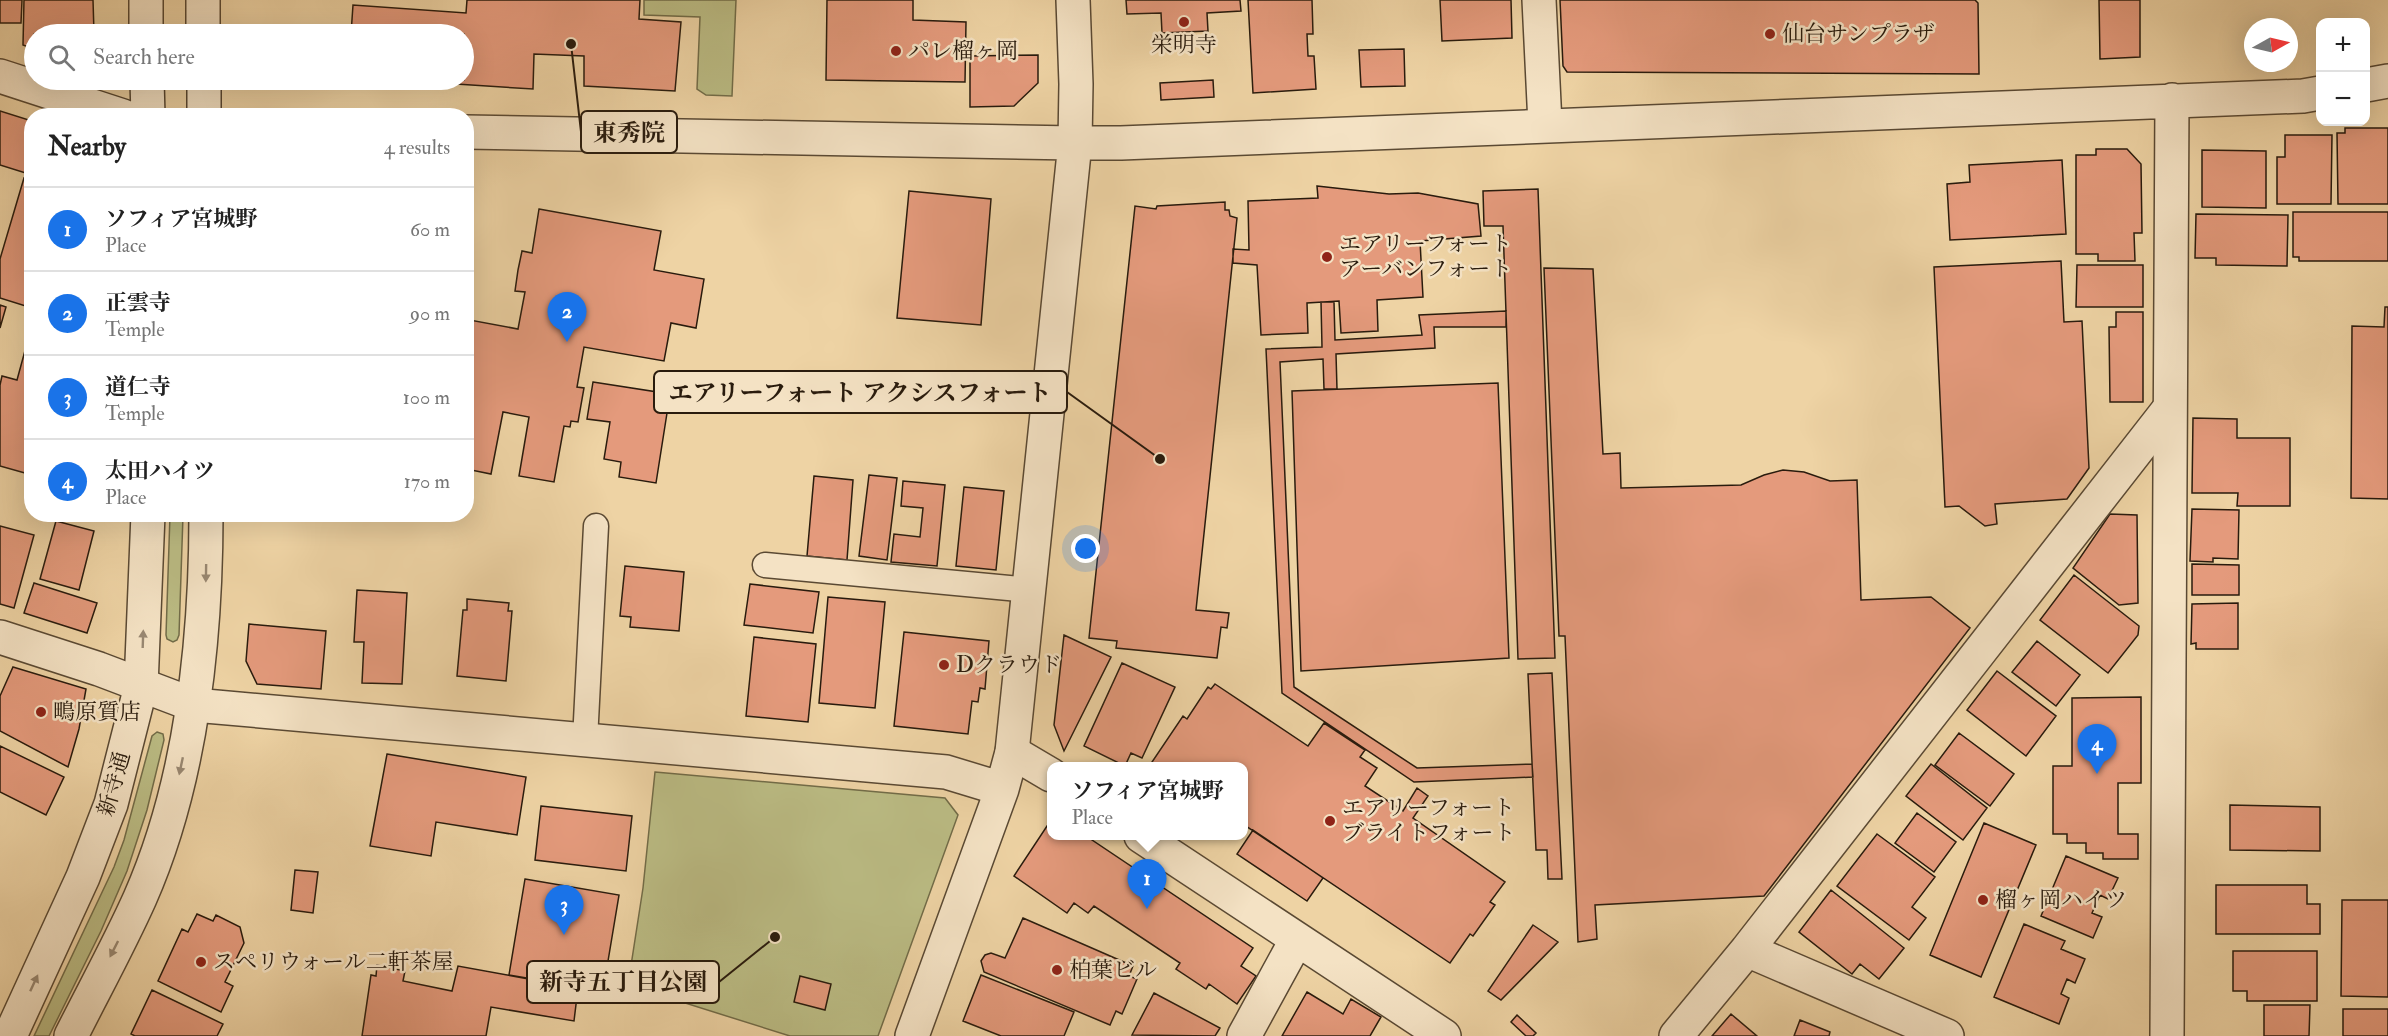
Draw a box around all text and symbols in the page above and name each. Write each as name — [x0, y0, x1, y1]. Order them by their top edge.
marker: 栄明寺 — [1177, 15, 1191, 29]
north arrow — [2244, 18, 2298, 72]
map controls — [2316, 18, 2370, 126]
button: + — [2316, 18, 2370, 72]
place label: 仙台サンプラザ — [1782, 20, 1935, 48]
search box — [24, 24, 474, 90]
marker: 仙台サンプラザ — [1763, 27, 1777, 41]
place label: 栄明寺 — [1151, 31, 1217, 59]
place label: パレ榴ヶ岡 — [908, 37, 1018, 65]
icon: search — [45, 41, 78, 74]
text: Search here — [93, 43, 195, 71]
marker: パレ榴ヶ岡 — [889, 44, 903, 58]
button: − — [2316, 72, 2370, 126]
callout: 東秀院 — [581, 111, 677, 153]
text: 東秀院 — [593, 118, 665, 149]
text: Nearby — [48, 131, 126, 163]
text: 4 results — [384, 135, 450, 160]
text: ソフィア宮城野 — [105, 205, 257, 233]
text: 1 — [64, 217, 71, 242]
text: 60 m — [410, 217, 450, 242]
place label: エアリーフォート アーバンフォート — [1339, 230, 1512, 283]
text: Place — [105, 233, 146, 258]
marker: エアリーフォート アーバンフォート — [1320, 250, 1334, 264]
text: 正雲寺 — [105, 289, 171, 317]
pin: 2 — [548, 292, 586, 342]
text: 2 — [62, 301, 73, 326]
text: 90 m — [410, 301, 450, 326]
text: Temple — [105, 317, 165, 342]
callout: エアリーフォート アクシスフォート — [654, 371, 1067, 413]
text: 道仁寺 — [105, 373, 171, 401]
text: エアリーフォート アクシスフォート — [668, 378, 1052, 409]
text: 3 — [64, 385, 71, 410]
text: 100 m — [403, 385, 450, 410]
text: Temple — [105, 401, 165, 426]
text: 太田ハイツ — [105, 457, 215, 485]
text: 4 — [62, 469, 73, 494]
text: 170 m — [404, 469, 450, 494]
text: Place — [105, 485, 146, 510]
your location — [1071, 534, 1100, 563]
one-way arrow — [201, 563, 210, 582]
one-way arrow — [138, 630, 147, 649]
place label: Dクラウド — [956, 651, 1062, 679]
marker: Dクラウド — [937, 658, 951, 672]
place label: 鴫原質店 — [53, 698, 141, 726]
marker: 鴫原質店 — [34, 705, 48, 719]
pin: 4 — [2078, 724, 2116, 774]
street label: 新寺通 — [91, 748, 137, 820]
one-way arrow — [175, 757, 185, 775]
popup — [1047, 762, 1248, 840]
text: ソフィア宮城野 — [1071, 777, 1224, 805]
place label: エアリーフォート ブライトフォート — [1342, 794, 1516, 847]
text: Place — [1071, 805, 1113, 830]
marker: エアリーフォート ブライトフォート — [1323, 814, 1337, 828]
pin: 1 — [1128, 860, 1166, 909]
pin: 3 — [544, 886, 584, 935]
place label: 榴ヶ岡ハイツ — [1995, 886, 2127, 914]
marker: 榴ヶ岡ハイツ — [1976, 893, 1990, 907]
one-way arrow — [110, 940, 119, 957]
place label: スペリウォール二軒茶屋 — [213, 948, 454, 976]
marker: スペリウォール二軒茶屋 — [194, 955, 208, 969]
place label: 柏葉ビル — [1069, 956, 1157, 984]
callout: 新寺五丁目公園 — [527, 961, 719, 1003]
marker: 柏葉ビル — [1050, 963, 1064, 977]
text: 新寺五丁目公園 — [539, 967, 707, 998]
one-way arrow — [30, 974, 39, 991]

